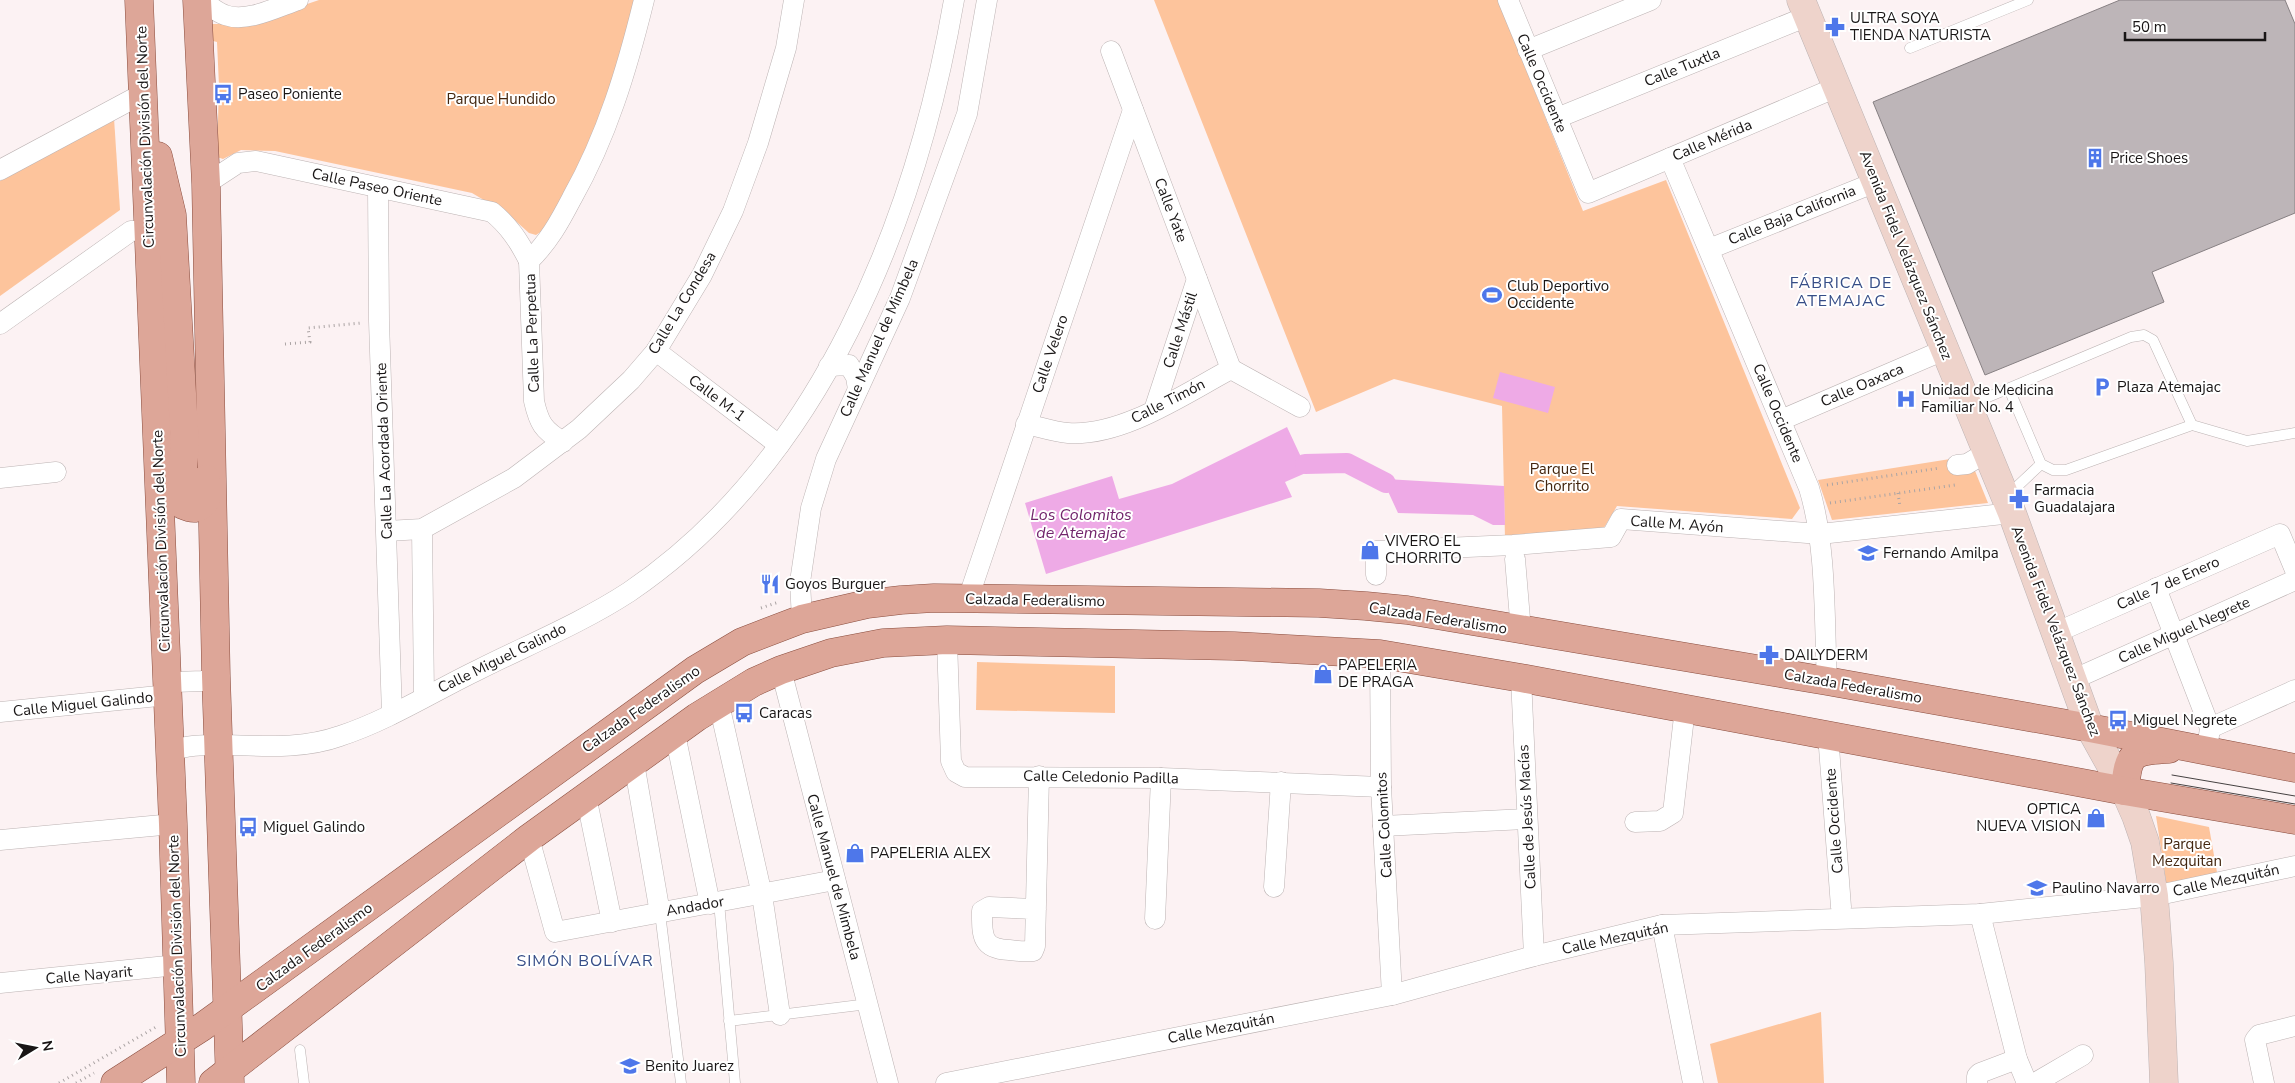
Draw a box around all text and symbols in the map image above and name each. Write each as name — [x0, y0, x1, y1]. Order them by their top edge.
place label: ULTRA SOYA TIENDA NATURISTA — [1850, 8, 1991, 45]
scale bar — [2125, 10, 2265, 42]
pharmacy icon: ULTRA SOYA TIENDA NATURISTA — [1824, 16, 1846, 38]
text: 50 m — [2132, 17, 2167, 37]
street label: Circunvalación División del Norte — [131, 26, 159, 248]
street label: Calle Occidente — [1512, 31, 1572, 136]
street label: Calle Tuxtla — [1641, 43, 1723, 91]
bus stop icon: Paseo Poniente — [212, 83, 234, 105]
place label: Paseo Poniente — [238, 84, 342, 104]
park label: Parque Hundido — [446, 89, 556, 109]
street label: Calle Mérida — [1669, 114, 1755, 166]
street label: Avenida Fidel Velázquez Sánchez — [1855, 147, 1957, 363]
building icon: Price Shoes — [2084, 147, 2106, 169]
place label: Price Shoes — [2110, 148, 2188, 168]
street label: Calle Paseo Oriente — [310, 163, 444, 211]
street label: Calle Yate — [1150, 175, 1192, 245]
street label: Calle Baja California — [1725, 180, 1859, 250]
street label: Calle La Condesa — [643, 248, 721, 358]
street label: Calle Manuel de Mimbela — [835, 256, 923, 420]
district label: FÁBRICA DE ATEMAJAC — [1790, 272, 1892, 312]
street label: Calle La Perpetua — [520, 273, 544, 393]
place label: Club Deportivo Occidente — [1507, 276, 1609, 313]
sports icon: Club Deportivo Occidente — [1481, 284, 1503, 306]
street label: Calle Mástil — [1158, 289, 1202, 371]
street label: Calle Velero — [1027, 312, 1073, 396]
street label: Calle Oaxaca — [1817, 359, 1907, 411]
street label: Calle Occidente — [1748, 361, 1808, 466]
street label: Calle La Acordada Oriente — [371, 362, 397, 540]
street label: Calle M-1 — [684, 370, 750, 426]
street label: Calle Timón — [1128, 374, 1208, 428]
parking icon: Plaza Atemajac — [2091, 376, 2113, 398]
place label: Plaza Atemajac — [2117, 377, 2221, 397]
place label: Unidad de Medicina Familiar No. 4 — [1921, 380, 2054, 417]
hospital icon: Unidad de Medicina Familiar No. 4 — [1895, 388, 1917, 410]
street label: Circunvalación División del Norte — [147, 430, 175, 652]
park label: Parque El Chorrito — [1530, 459, 1595, 496]
place label: Farmacia Guadalajara — [2034, 480, 2115, 517]
pharmacy icon: Farmacia Guadalajara — [2008, 488, 2030, 510]
water label: Los Colomitos de Atemajac — [1030, 504, 1132, 544]
street label: Calle M. Ayón — [1630, 511, 1724, 537]
street label: Avenida Fidel Velázquez Sánchez — [2007, 523, 2105, 739]
place label: VIVERO EL CHORRITO — [1384, 531, 1462, 568]
shop icon: VIVERO EL CHORRITO — [1359, 539, 1381, 561]
school or university icon: Fernando Amilpa — [1857, 542, 1879, 564]
place label: Fernando Amilpa — [1883, 543, 1999, 563]
street label: Calle 7 de Enero — [2113, 551, 2223, 615]
restaurant icon: Goyos Burguer — [759, 573, 781, 595]
place label: Goyos Burguer — [785, 574, 886, 594]
street label: Calzada Federalismo — [965, 589, 1105, 611]
street label: Calle Miguel Negrete — [2115, 592, 2253, 668]
street label: Calzada Federalismo — [1367, 597, 1509, 639]
street label: Calle Miguel Galindo — [434, 618, 570, 698]
pharmacy icon: DAILYDERM — [1758, 644, 1780, 666]
place label: DAILYDERM — [1784, 645, 1868, 665]
place label: PAPELERIA DE PRAGA — [1338, 655, 1417, 692]
street label: Calzada Federalismo — [578, 661, 704, 757]
shop icon: PAPELERIA DE PRAGA — [1312, 663, 1334, 685]
street label: Calzada Federalismo — [1782, 664, 1924, 708]
street label: Calle Miguel Galindo — [12, 687, 154, 721]
bus stop icon: Caracas — [733, 702, 755, 724]
place label: Caracas — [759, 703, 812, 723]
bus stop icon: Miguel Negrete — [2107, 709, 2129, 731]
place label: Miguel Negrete — [2133, 710, 2237, 730]
street label: Calle de Jesús Macías — [1513, 744, 1541, 890]
street label: Calle Celedonio Padilla — [1023, 766, 1179, 788]
street label: Calle Occidente — [1820, 768, 1848, 874]
street label: Calle Colomitos — [1371, 771, 1397, 879]
street label: Calle Manuel de Mimbela — [802, 792, 866, 962]
place label: OPTICA NUEVA VISION — [1976, 799, 2081, 836]
shop icon: OPTICA NUEVA VISION — [2085, 807, 2107, 829]
bus stop icon: Miguel Galindo — [237, 816, 259, 838]
place label: Miguel Galindo — [263, 817, 365, 837]
park label: Parque Mezquitan — [2152, 834, 2222, 871]
street label: Circunvalación División del Norte — [163, 835, 191, 1057]
shop icon: PAPELERIA ALEX — [844, 842, 866, 864]
place label: PAPELERIA ALEX — [870, 843, 991, 863]
street label: Calle Mezquitán — [2171, 859, 2281, 901]
school or university icon: Paulino Navarro — [2026, 877, 2048, 899]
place label: Paulino Navarro — [2052, 878, 2160, 898]
street label: Andador — [664, 891, 726, 921]
street label: Calzada Federalismo — [252, 898, 376, 996]
street label: Calle Mezquitán — [1560, 917, 1670, 959]
district label: SIMÓN BOLÍVAR — [516, 950, 654, 972]
street label: Calle Nayarit — [45, 961, 134, 989]
street label: Calle Mezquitán — [1166, 1008, 1276, 1048]
north arrow — [10, 1023, 60, 1073]
text: N — [37, 1039, 58, 1053]
school or university icon: Benito Juarez — [619, 1055, 641, 1077]
place label: Benito Juarez — [645, 1056, 734, 1076]

